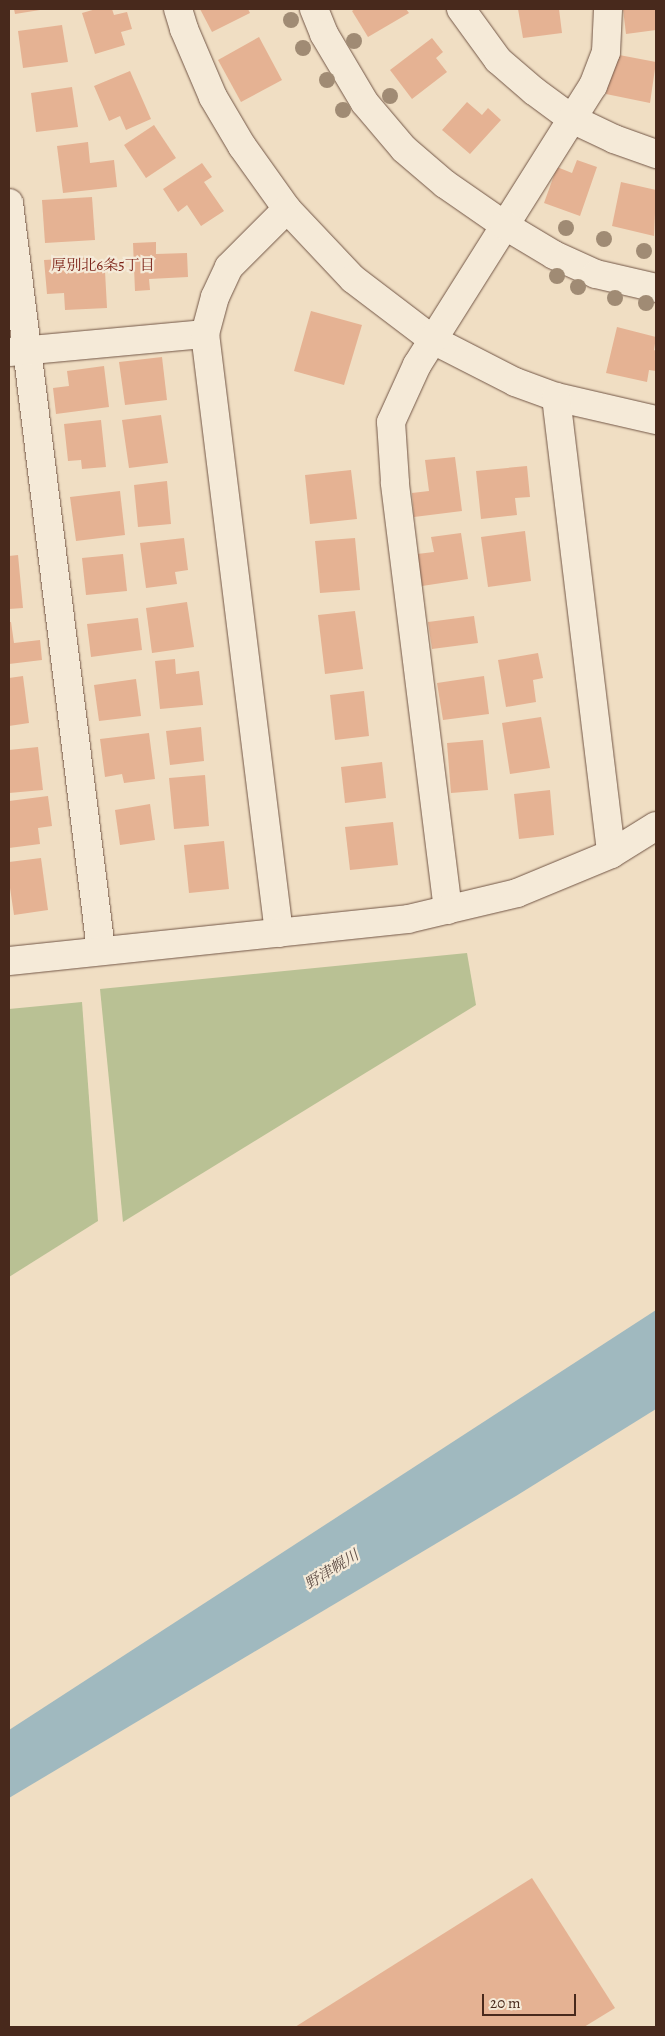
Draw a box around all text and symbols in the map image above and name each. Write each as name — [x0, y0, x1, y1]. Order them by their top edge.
district label: 厚別北6条5丁目 — [51, 257, 155, 275]
water label: 野津幌川 — [302, 1546, 362, 1594]
scale bar — [485, 1984, 579, 2016]
text: 20 m — [490, 1993, 521, 2013]

